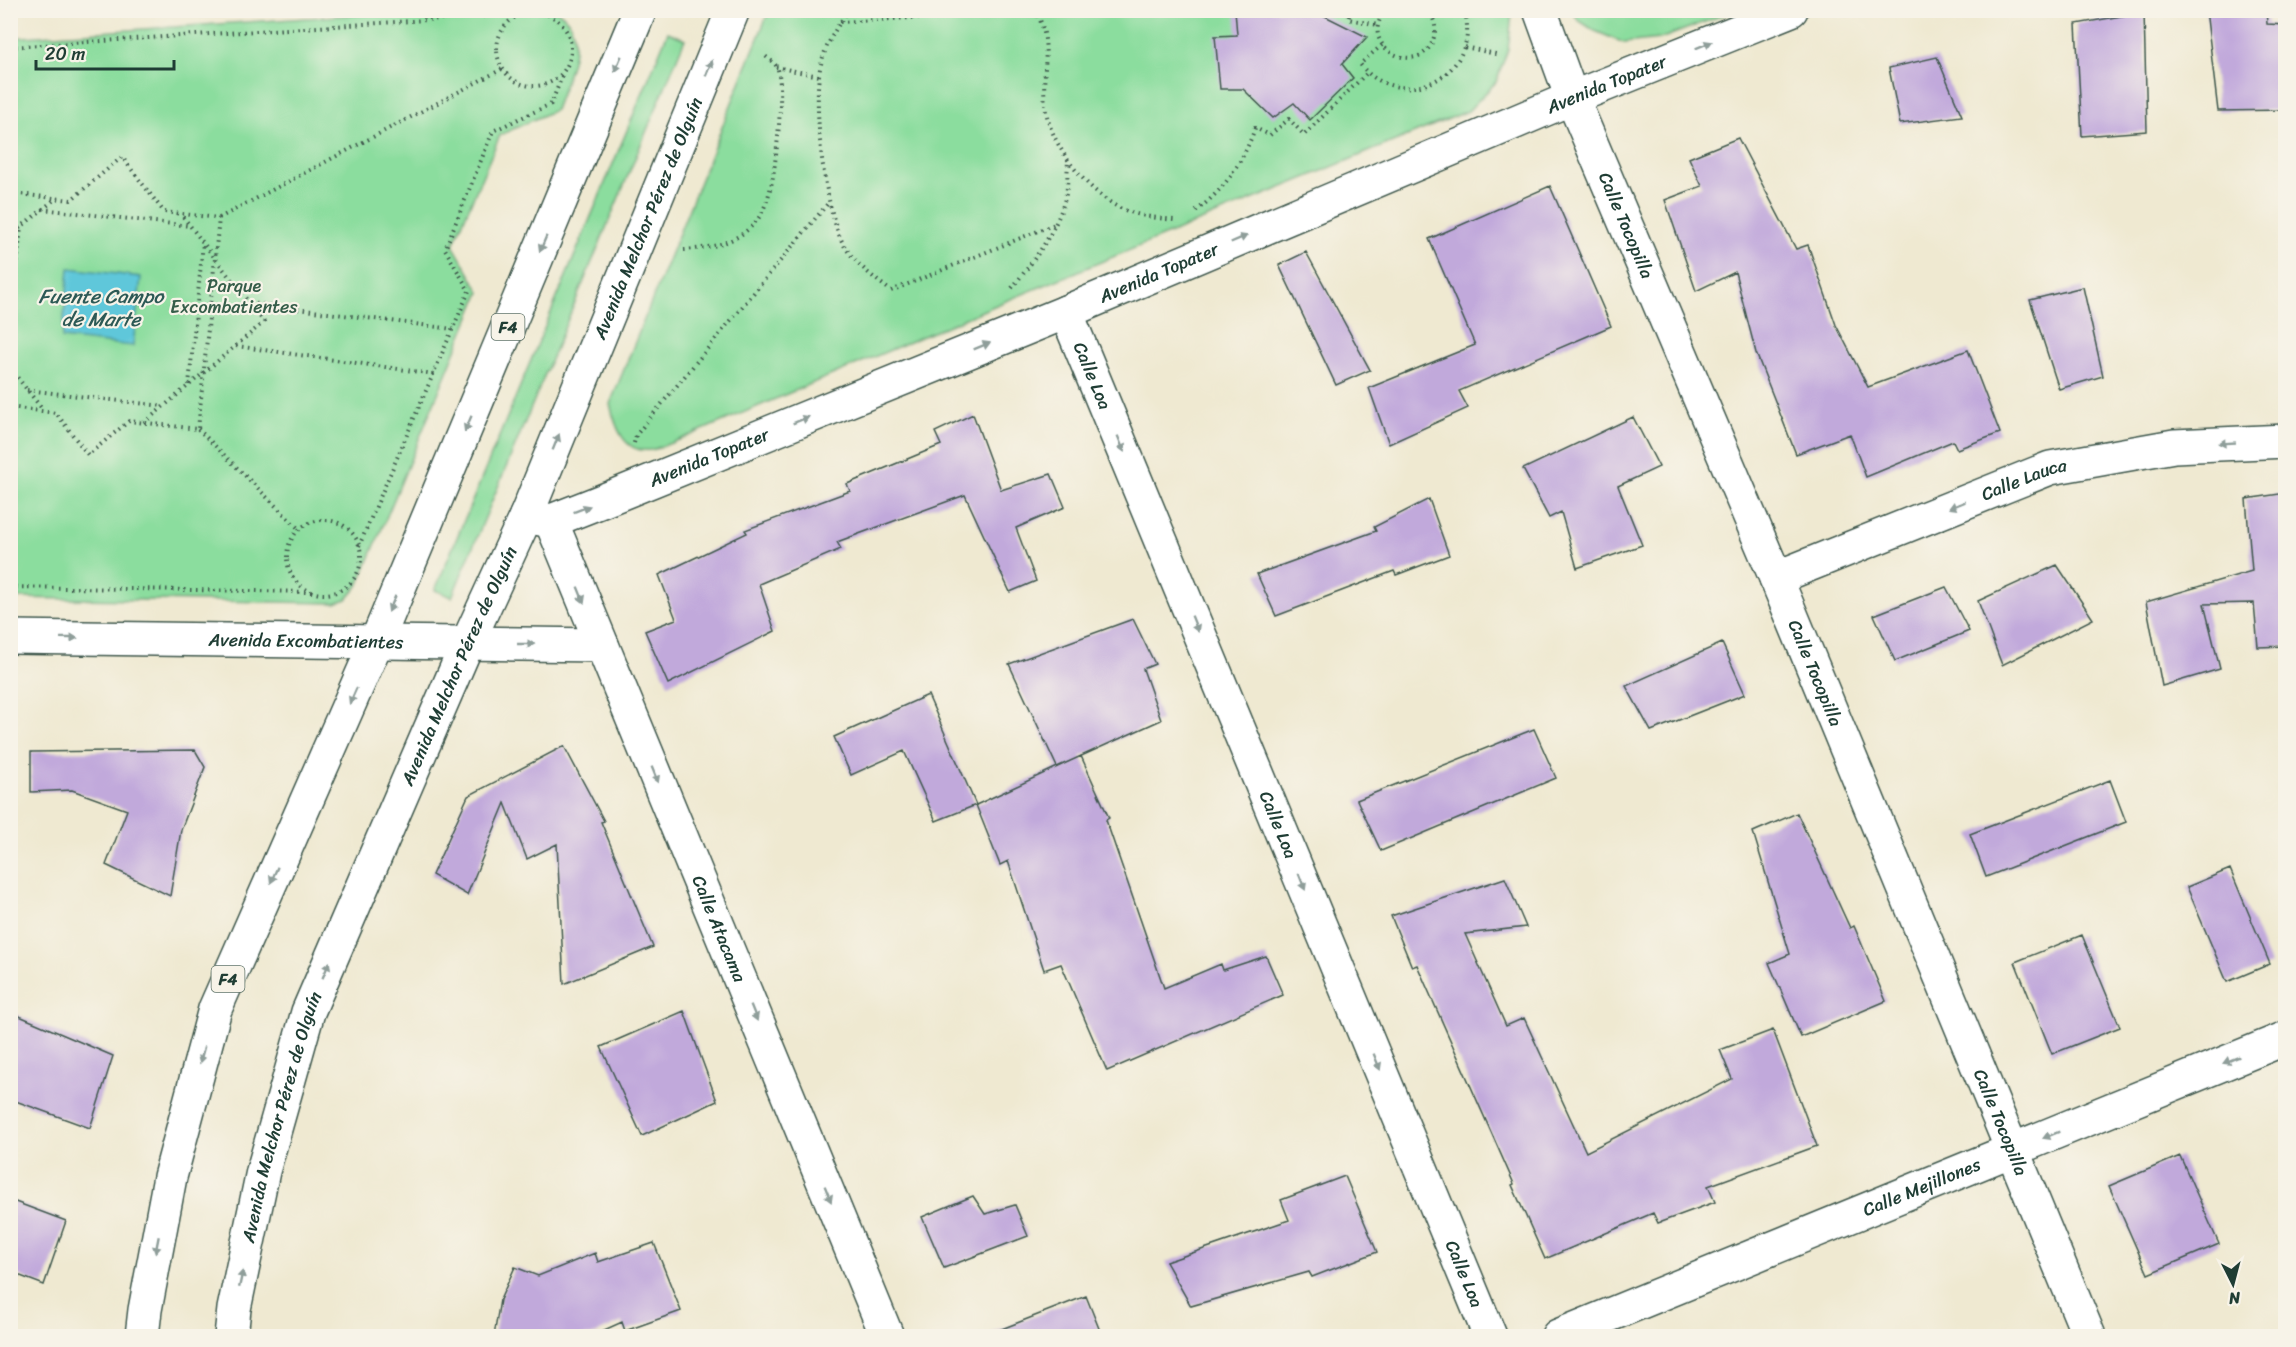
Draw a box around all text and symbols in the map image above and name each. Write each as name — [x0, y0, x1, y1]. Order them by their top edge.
scale bar — [36, 33, 174, 71]
text: 20 m — [45, 38, 85, 70]
one-way arrow — [1695, 40, 1713, 49]
street label: Avenida Topater — [1541, 45, 1673, 123]
one-way arrow — [613, 56, 623, 74]
one-way arrow — [704, 58, 714, 76]
street label: Avenida Melchor Pérez de Olguín — [584, 92, 712, 345]
street label: Calle Tocopilla — [1589, 167, 1663, 284]
street label: Avenida Topater — [1093, 233, 1225, 313]
one-way arrow — [1231, 234, 1249, 244]
one-way arrow — [538, 236, 548, 254]
park label: Parque Excombatientes — [170, 270, 298, 323]
water label: Fuente Campo de Marte — [39, 279, 165, 337]
road number: F4 — [492, 314, 524, 340]
street label: Calle Loa — [1064, 337, 1121, 415]
one-way arrow — [973, 341, 991, 350]
one-way arrow — [793, 415, 811, 425]
one-way arrow — [463, 416, 472, 433]
street label: Avenida Topater — [643, 418, 776, 497]
one-way arrow — [551, 433, 561, 451]
one-way arrow — [1116, 435, 1126, 453]
one-way arrow — [2218, 439, 2237, 448]
street label: Calle Lauca — [1976, 449, 2070, 510]
one-way arrow — [1948, 500, 1966, 510]
one-way arrow — [573, 504, 591, 514]
street label: Avenida Melchor Pérez de Olguín — [391, 540, 526, 792]
one-way arrow — [576, 586, 586, 604]
one-way arrow — [387, 596, 397, 614]
one-way arrow — [1190, 615, 1200, 633]
street label: Calle Tocopilla — [1779, 615, 1852, 732]
street label: Avenida Excombatientes — [207, 624, 404, 658]
one-way arrow — [59, 633, 78, 642]
one-way arrow — [516, 639, 535, 649]
one-way arrow — [348, 687, 357, 705]
one-way arrow — [651, 766, 660, 784]
street label: Calle Loa — [1250, 786, 1307, 864]
one-way arrow — [269, 866, 279, 884]
street label: Calle Atacama — [683, 870, 756, 988]
one-way arrow — [1297, 873, 1307, 891]
one-way arrow — [322, 961, 331, 979]
road number: F4 — [212, 966, 244, 992]
street label: Avenida Melchor Pérez de Olguín — [232, 986, 331, 1247]
one-way arrow — [749, 1005, 759, 1023]
one-way arrow — [197, 1046, 207, 1065]
one-way arrow — [1372, 1053, 1382, 1071]
one-way arrow — [2222, 1055, 2240, 1065]
street label: Calle Tocopilla — [1964, 1064, 2037, 1181]
one-way arrow — [2042, 1131, 2060, 1140]
street label: Calle Mejillones — [1858, 1148, 1986, 1226]
one-way arrow — [823, 1185, 833, 1203]
street label: Calle Loa — [1436, 1235, 1493, 1313]
one-way arrow — [152, 1236, 161, 1255]
north arrow — [2203, 1254, 2263, 1314]
one-way arrow — [237, 1269, 246, 1288]
text: N — [2227, 1283, 2243, 1314]

